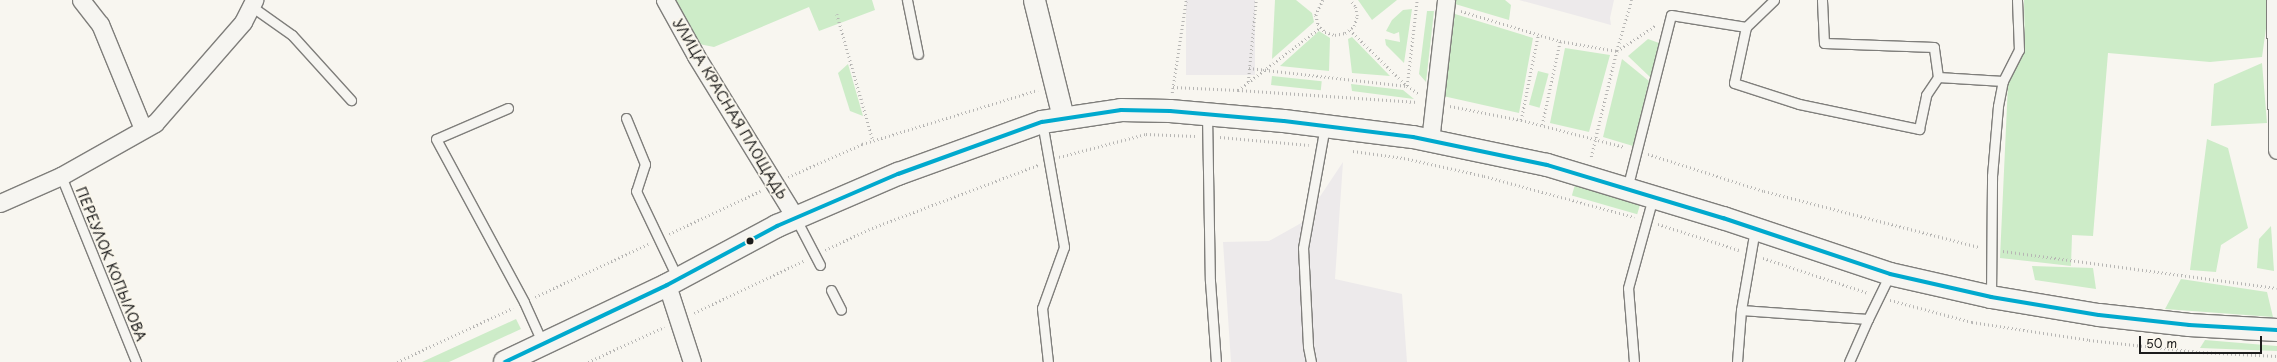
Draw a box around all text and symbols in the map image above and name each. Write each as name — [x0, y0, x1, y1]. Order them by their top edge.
street label: УЛИЦА КРАСНАЯ ПЛОЩАДЬ — [669, 15, 791, 203]
street label: ПЕРЕУЛОК КОПЫЛОВА — [72, 184, 150, 344]
unlabelled marker — [745, 236, 755, 246]
scale bar — [2141, 328, 2264, 354]
text: 50 m — [2146, 334, 2177, 352]

